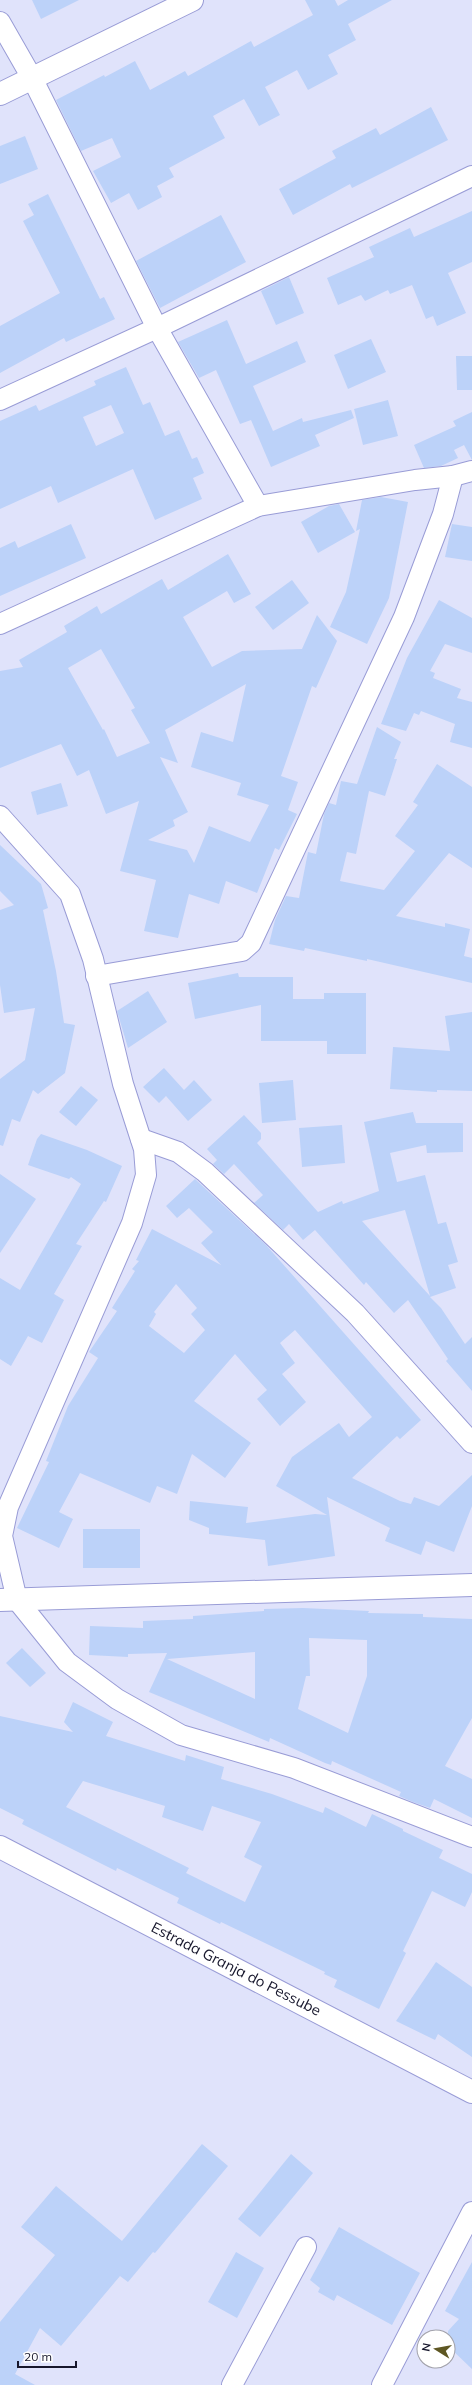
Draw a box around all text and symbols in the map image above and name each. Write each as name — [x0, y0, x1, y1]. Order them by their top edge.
street label: Estrada Granja do Pessube — [148, 1917, 324, 2020]
north arrow — [416, 2329, 456, 2369]
text: N — [419, 2342, 434, 2353]
scale bar — [18, 2343, 76, 2369]
text: 20 m — [24, 2349, 52, 2364]

